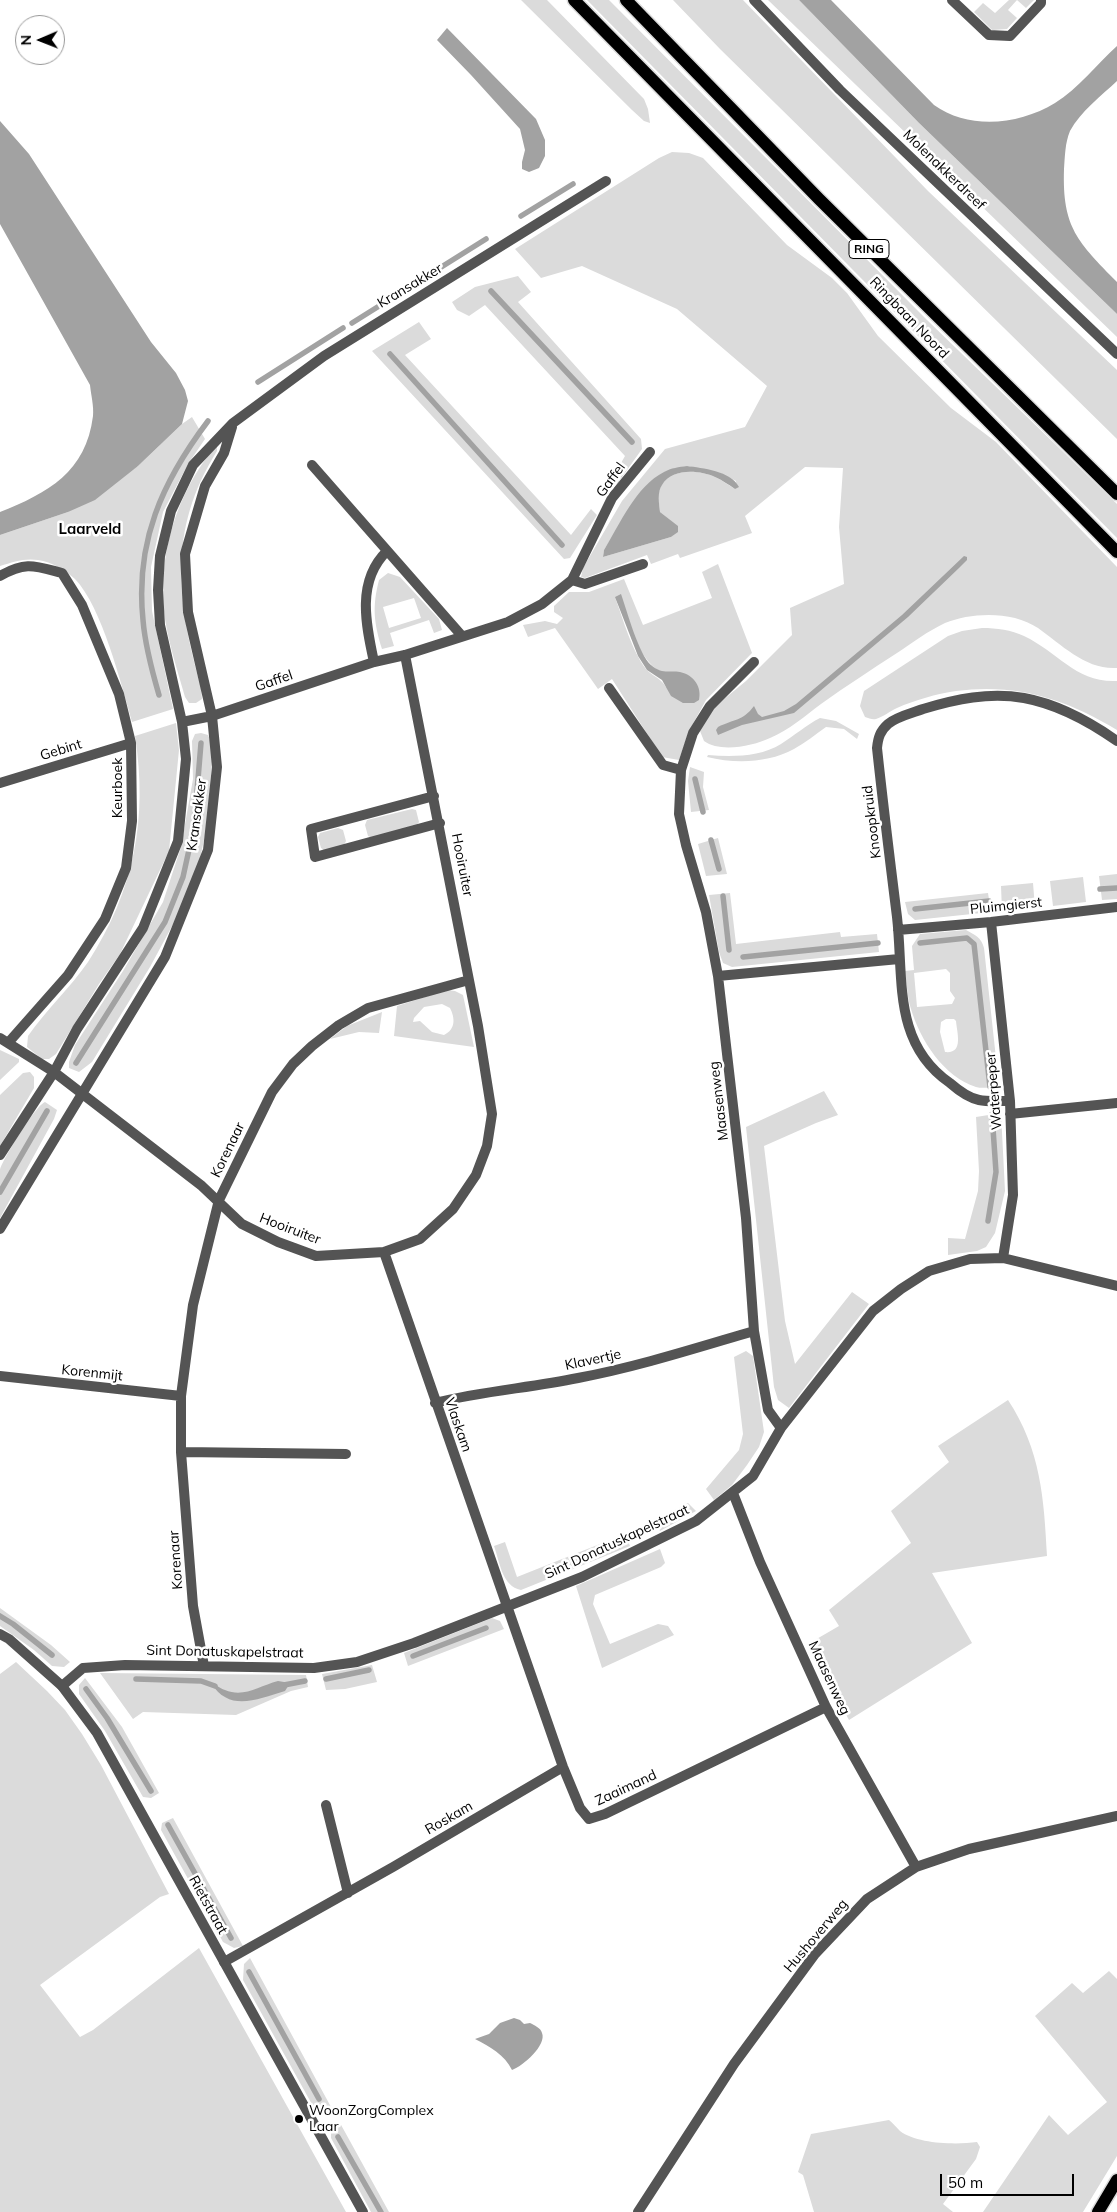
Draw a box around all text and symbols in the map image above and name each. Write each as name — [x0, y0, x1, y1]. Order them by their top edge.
north arrow — [15, 15, 65, 65]
text: N — [17, 35, 35, 46]
street label: Molenakkerdreef — [899, 127, 989, 213]
road number: RING — [849, 240, 889, 258]
street label: Kransakker — [374, 260, 446, 312]
street label: Ringbaan Noord — [866, 274, 952, 362]
street label: Gaffel — [593, 459, 629, 501]
district label: Laarveld — [59, 520, 121, 538]
street label: Gaffel — [253, 667, 295, 695]
street label: Gebint — [38, 736, 84, 764]
street label: Keurboek — [110, 758, 126, 818]
street label: Kransakker — [184, 778, 210, 852]
street label: Knoopkruid — [859, 784, 885, 860]
street label: Hooiruiter — [448, 832, 476, 898]
street label: Pluimgierst — [969, 894, 1043, 918]
street label: Waterpeper — [982, 1052, 1006, 1130]
street label: Maasenweg — [706, 1060, 732, 1142]
street label: Korenaar — [207, 1120, 249, 1180]
street label: Hooiruiter — [257, 1210, 323, 1248]
street label: Klavertje — [563, 1346, 623, 1374]
street label: Korenmijt — [61, 1361, 123, 1385]
street label: Vlaskam — [441, 1396, 475, 1454]
street label: Sint Donatuskapelstraat — [542, 1501, 692, 1583]
street label: Korenaar — [166, 1530, 186, 1590]
street label: Maasenweg — [805, 1638, 853, 1718]
street label: Sint Donatuskapelstraat — [146, 1642, 304, 1662]
street label: Zaaimand — [593, 1767, 659, 1809]
street label: Roskam — [422, 1798, 476, 1838]
street label: Rietstraat — [185, 1873, 231, 1937]
street label: Hushoverweg — [781, 1896, 851, 1976]
place label: WoonZorgComplex Laar — [309, 2103, 434, 2136]
marker: WoonZorgComplex Laar — [293, 2113, 305, 2125]
scale bar — [942, 2164, 1076, 2196]
text: 50 m — [948, 2173, 983, 2192]

